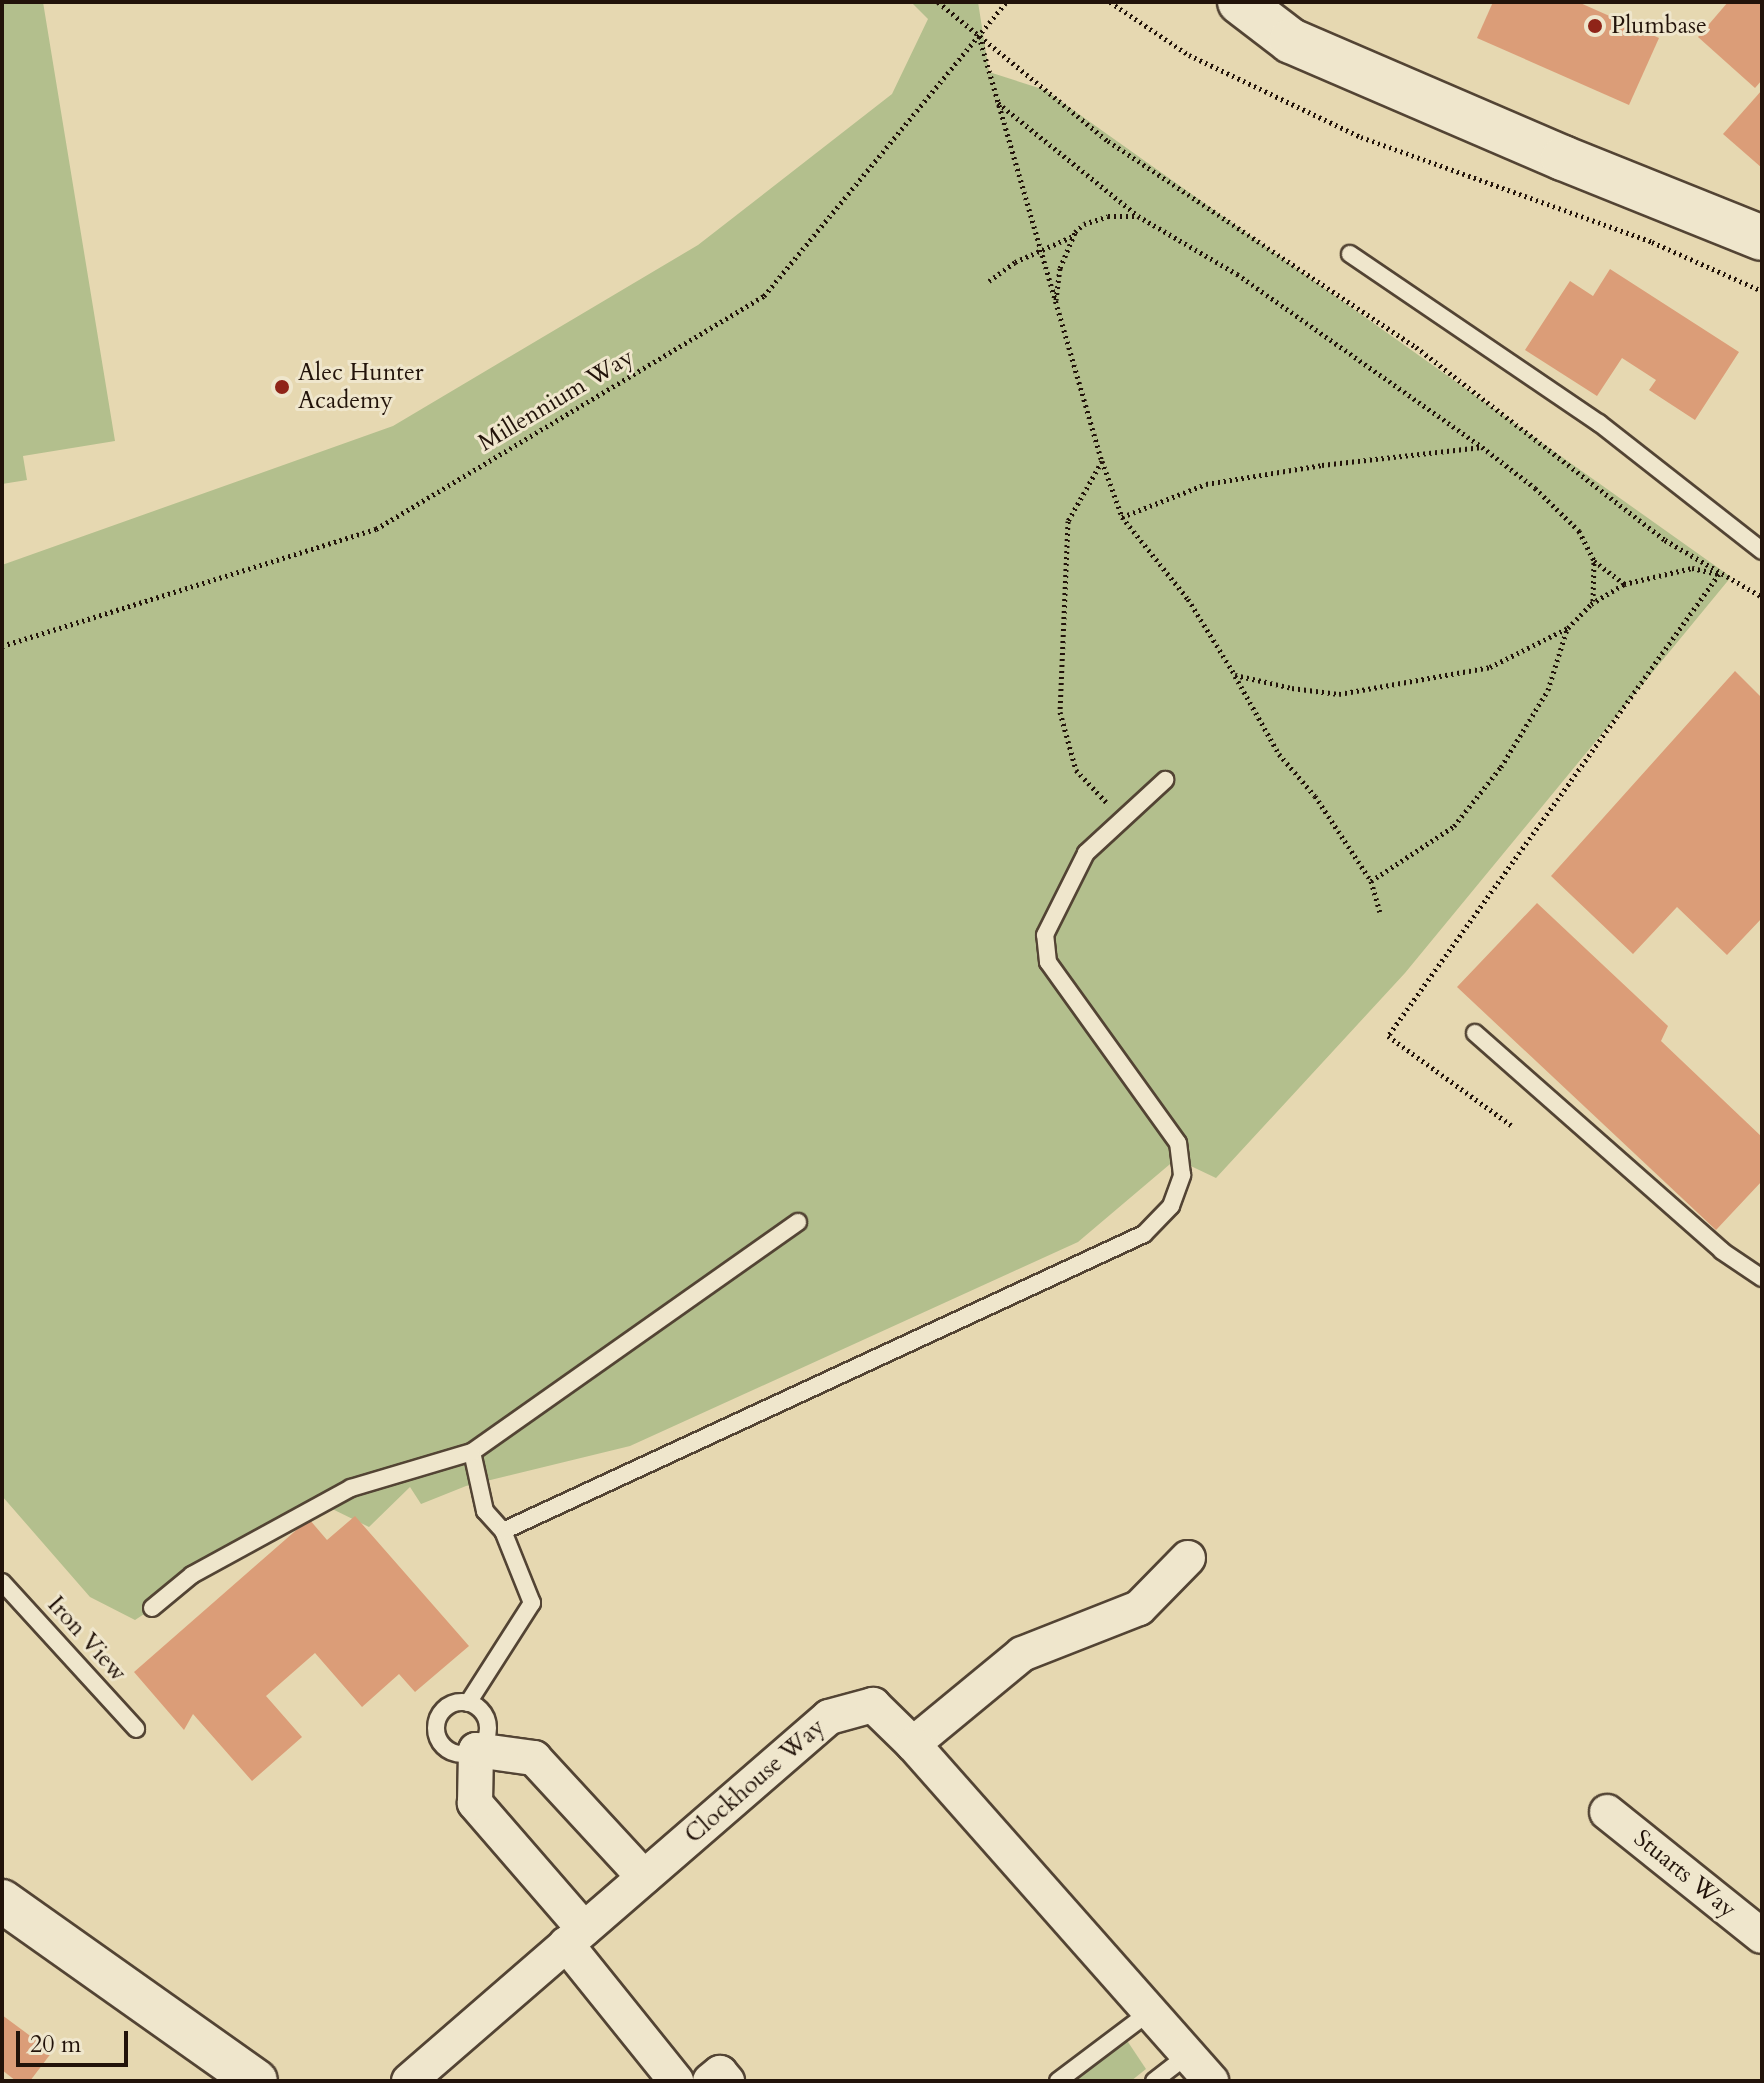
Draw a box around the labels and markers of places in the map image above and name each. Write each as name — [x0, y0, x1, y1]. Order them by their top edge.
place label: Plumbase — [1611, 12, 1707, 40]
marker: Plumbase — [1586, 17, 1604, 35]
place label: Alec Hunter Academy — [298, 359, 424, 415]
marker: Alec Hunter Academy — [273, 378, 291, 396]

